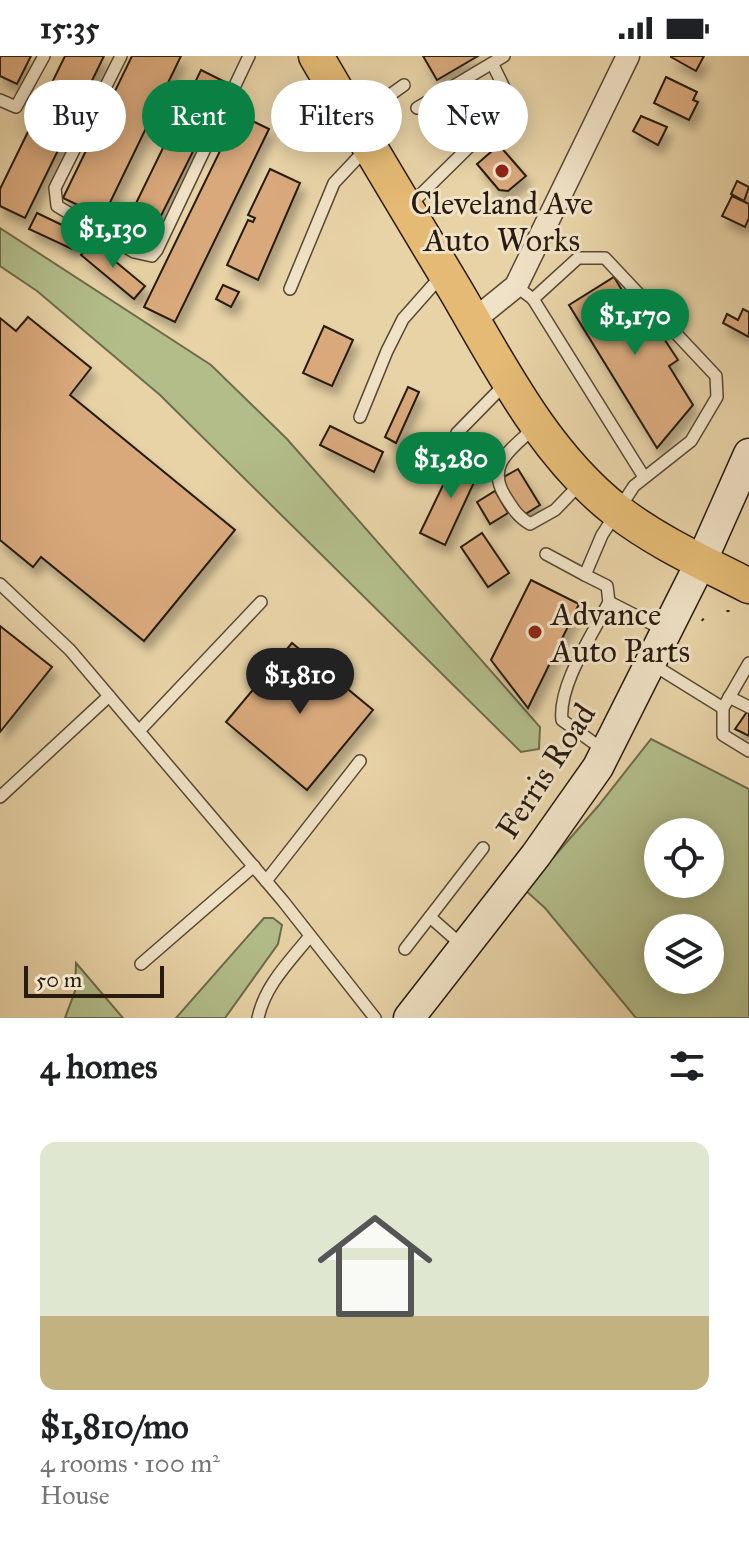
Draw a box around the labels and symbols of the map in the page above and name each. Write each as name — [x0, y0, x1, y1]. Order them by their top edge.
marker: Cleveland Ave Auto Works — [493, 162, 511, 180]
place label: Cleveland Ave Auto Works — [411, 184, 593, 260]
pin: $1,130 — [48, 202, 178, 270]
pin: $1,170 — [570, 289, 700, 357]
pin: $1,280 — [386, 432, 516, 500]
place label: Advance Auto Parts — [549, 595, 690, 671]
marker: Advance Auto Parts — [526, 623, 544, 641]
pin: $1,810 — [235, 648, 365, 716]
street label: Ferris Road — [488, 696, 604, 846]
scale bar — [24, 962, 164, 998]

